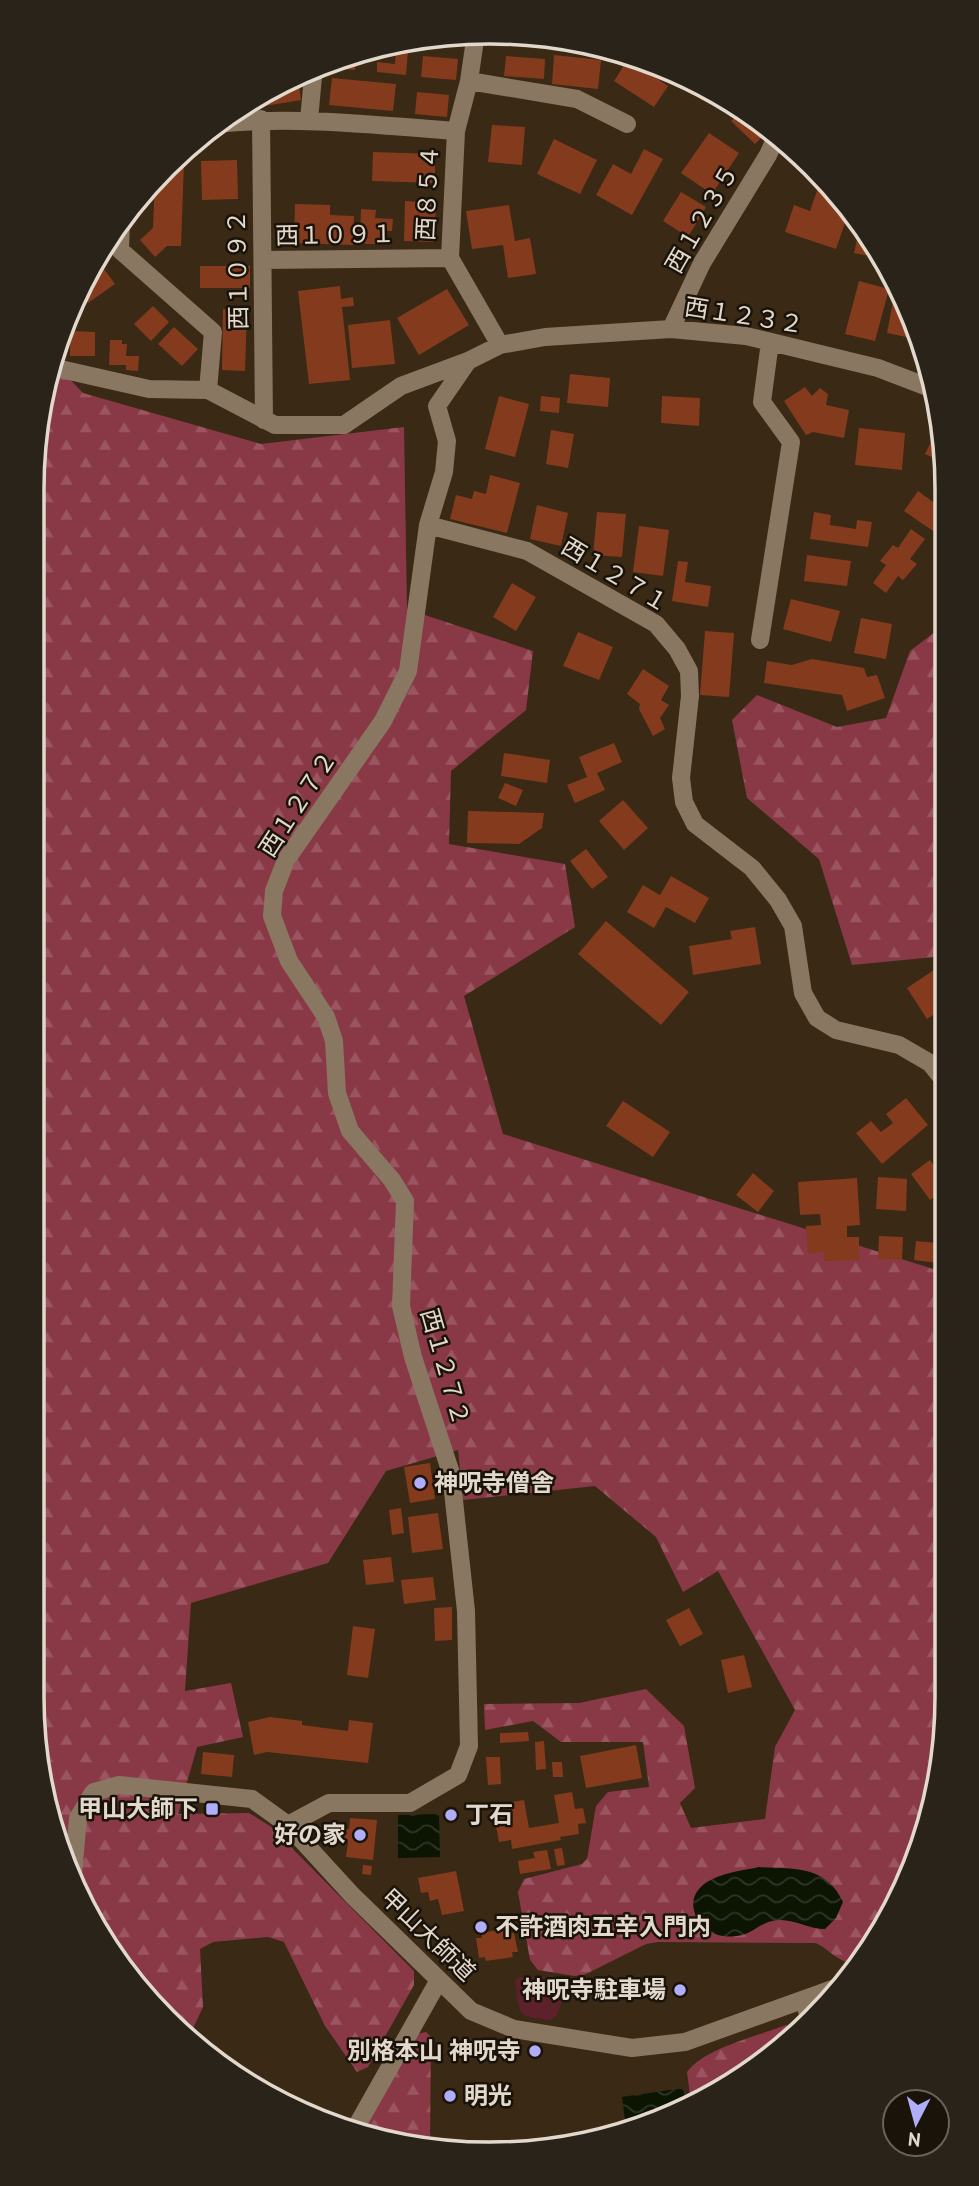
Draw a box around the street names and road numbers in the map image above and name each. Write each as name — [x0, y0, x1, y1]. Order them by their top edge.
street label: 西８５４ — [410, 144, 445, 242]
street label: 西１２３５ — [658, 159, 745, 278]
street label: 西１０９２ — [221, 210, 254, 330]
street label: 西１０９１ — [275, 218, 395, 251]
street label: 西１２３２ — [682, 291, 806, 340]
street label: 西１２７１ — [556, 530, 675, 619]
street label: 西１２７２ — [252, 745, 343, 862]
street label: 西１２７２ — [414, 1305, 477, 1429]
street label: 甲山大師道 — [374, 1882, 482, 1987]

